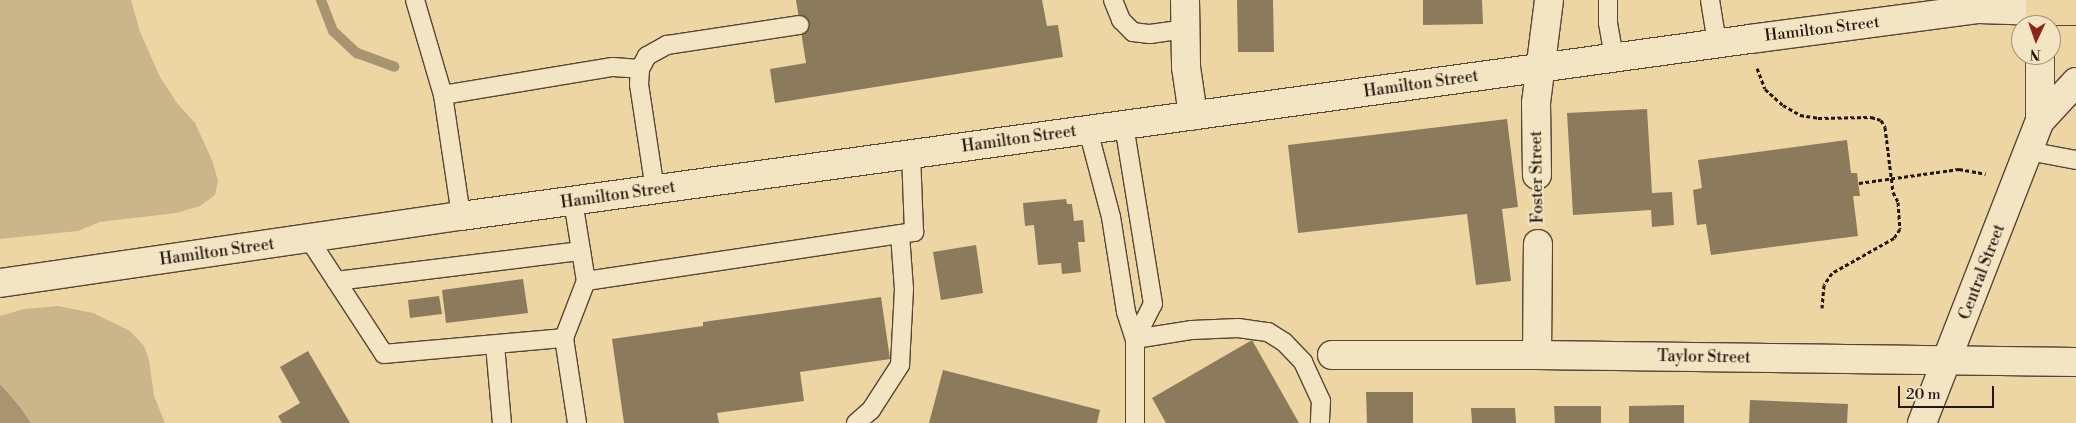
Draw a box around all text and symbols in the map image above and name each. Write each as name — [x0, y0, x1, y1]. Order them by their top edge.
street label: Hamilton Street — [1763, 12, 1881, 46]
north arrow — [2011, 15, 2061, 65]
text: N — [2029, 45, 2041, 63]
street label: Hamilton Street — [1362, 66, 1480, 102]
street label: Hamilton Street — [960, 121, 1078, 157]
street label: Foster Street — [1527, 130, 1547, 224]
street label: Hamilton Street — [559, 177, 677, 213]
street label: Central Street — [1955, 222, 2009, 322]
street label: Hamilton Street — [158, 234, 276, 270]
street label: Taylor Street — [1657, 347, 1751, 367]
scale bar — [1901, 376, 1997, 408]
text: 20 m — [1906, 385, 1941, 404]

